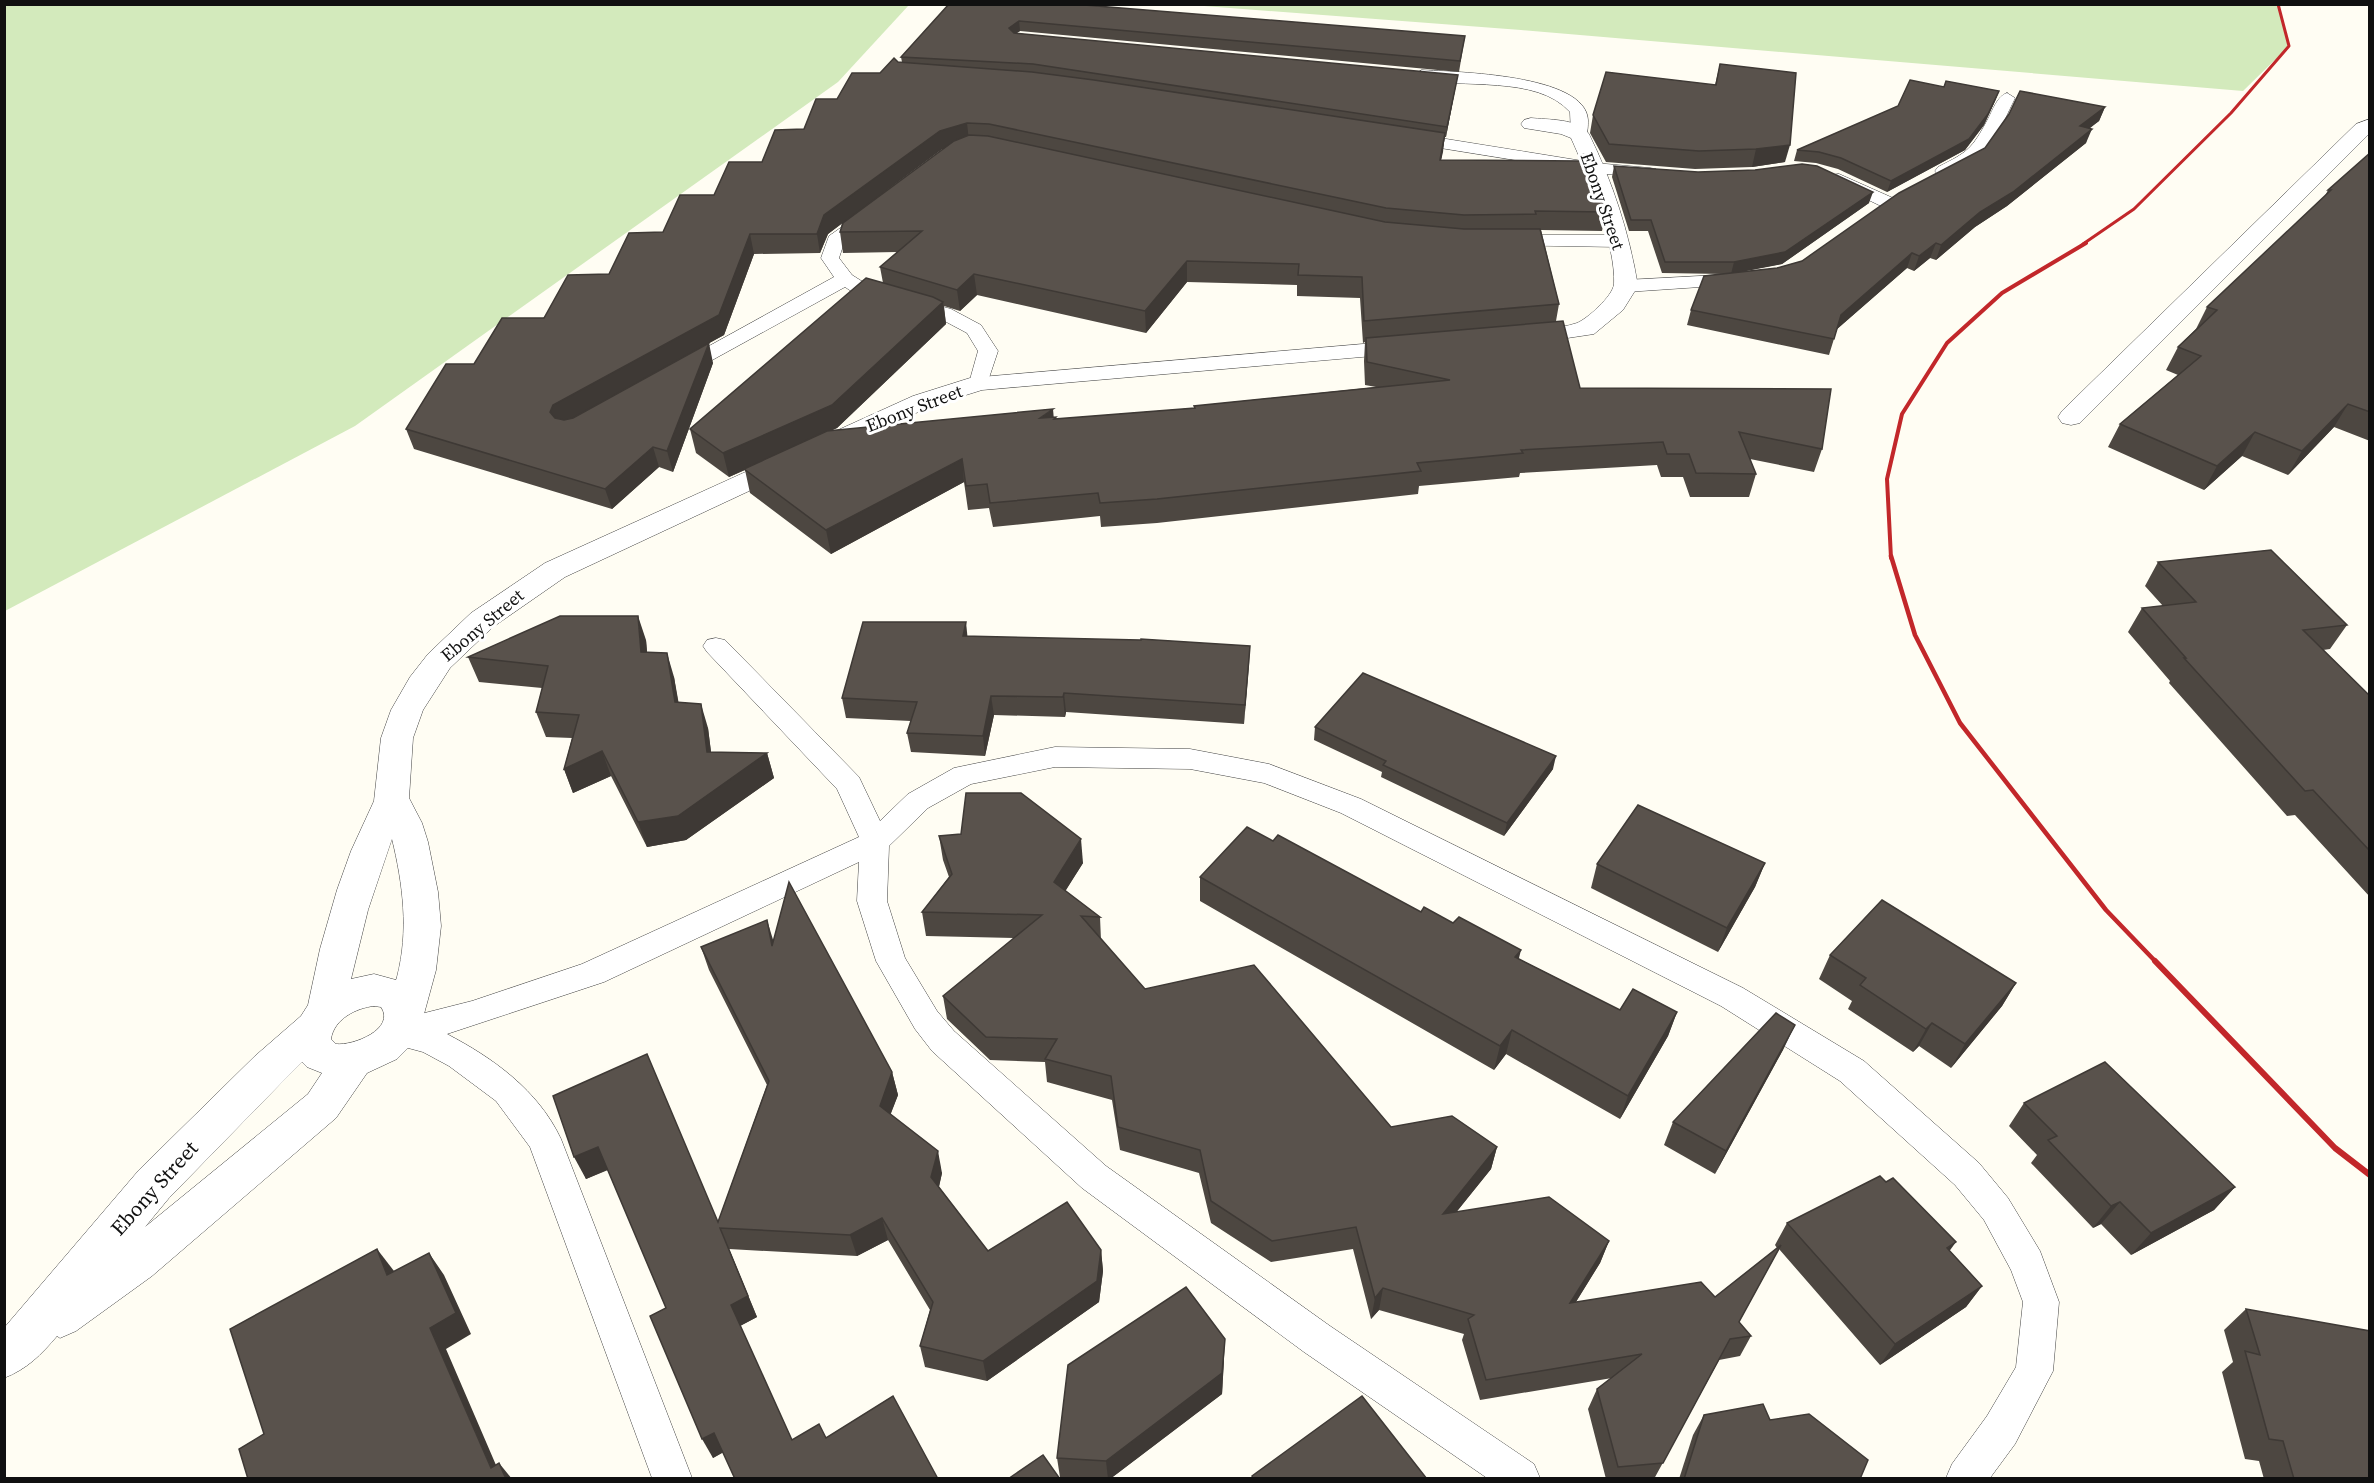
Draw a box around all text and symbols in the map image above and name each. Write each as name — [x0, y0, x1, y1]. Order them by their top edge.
street label: Ebony Street — [1575, 149, 1631, 253]
street label: Ebony Street — [862, 378, 966, 438]
street label: Ebony Street — [435, 583, 529, 667]
street label: Ebony Street — [104, 1134, 204, 1242]

